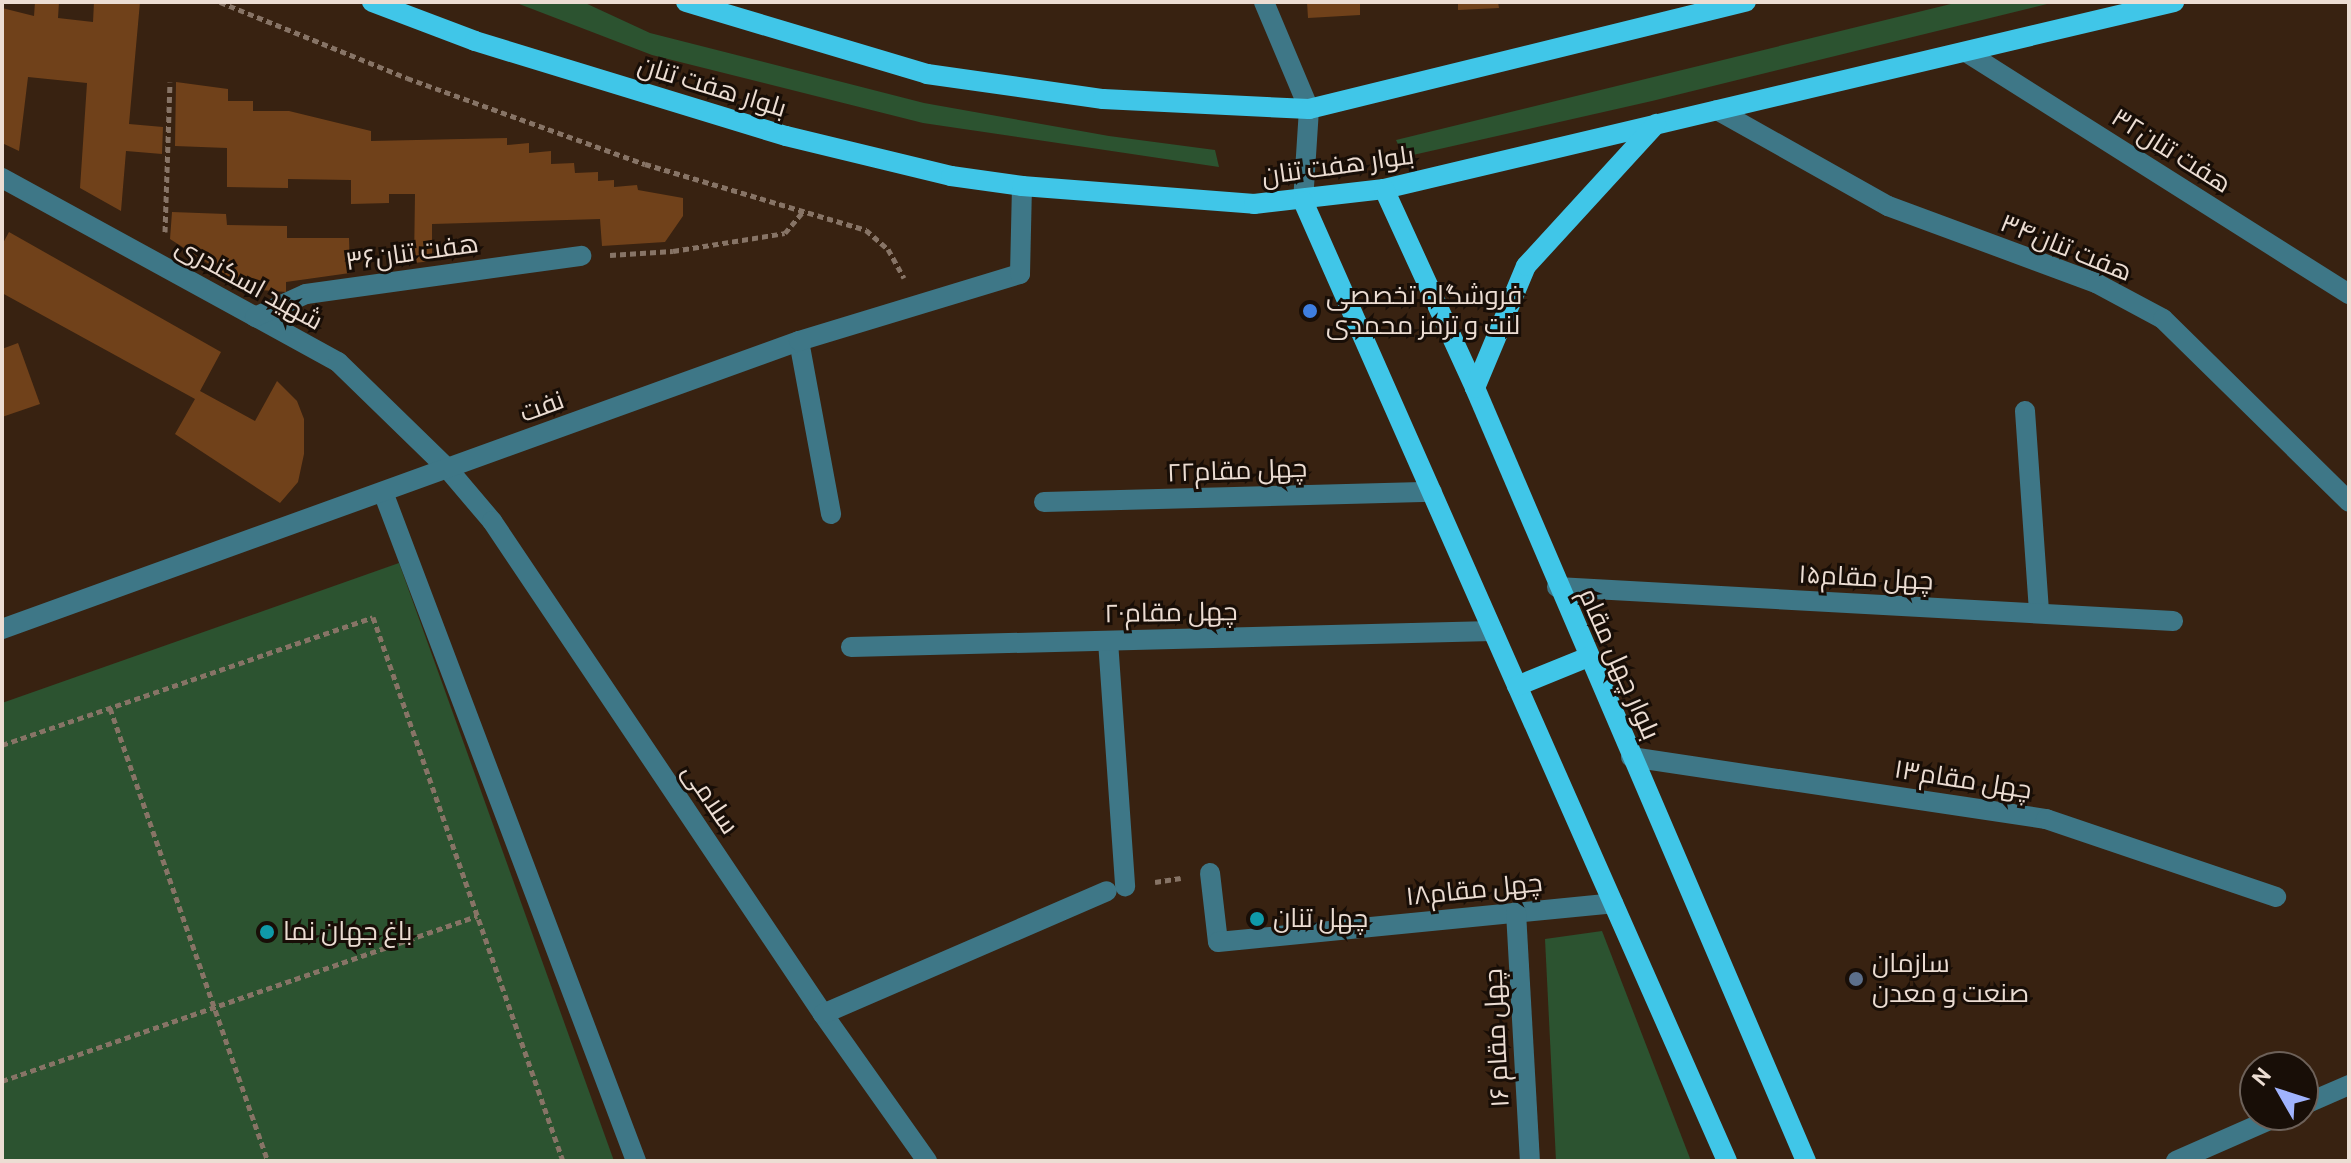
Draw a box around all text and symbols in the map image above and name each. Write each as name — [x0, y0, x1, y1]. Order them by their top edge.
street label: بلوار هفت تنان — [634, 50, 790, 124]
street label: هفت تنان۳۲ — [2105, 102, 2237, 200]
street label: بلوار هفت تنان — [1260, 140, 1416, 192]
street label: هفت تنان۳۴ — [1996, 208, 2136, 288]
street label: هفت تنان۳۶ — [343, 228, 481, 278]
street label: شهید اسکندری — [170, 231, 328, 337]
place label: فروشگاه تخصصی لنت و ترمز محمدی — [1326, 280, 1522, 342]
marker: فروشگاه تخصصی لنت و ترمز محمدی — [1301, 302, 1319, 320]
street label: نفت — [516, 385, 568, 429]
street label: چهل مقام۲۲ — [1166, 453, 1308, 489]
street label: چهل مقام۱۵ — [1798, 559, 1934, 597]
street label: بلوار چهل مقام — [1572, 583, 1666, 745]
street label: چهل مقام۲۰ — [1104, 596, 1238, 630]
street label: چهل مقام۱۳ — [1892, 754, 2034, 806]
street label: سلامی — [675, 758, 745, 840]
street label: ۱۸چهل مقام — [1404, 867, 1544, 913]
place label: چهل تنان — [1273, 903, 1368, 935]
marker: چهل تنان — [1248, 910, 1266, 928]
place label: باغ جهان نما — [283, 916, 412, 948]
marker: باغ جهان نما — [258, 923, 276, 941]
place label: سازمان صنعت و معدن — [1872, 948, 2029, 1010]
street label: چهل مقام ۱۶ — [1478, 968, 1516, 1108]
marker: سازمان صنعت و معدن — [1847, 970, 1865, 988]
north arrow — [2239, 1051, 2319, 1131]
text: N — [2246, 1062, 2277, 1091]

